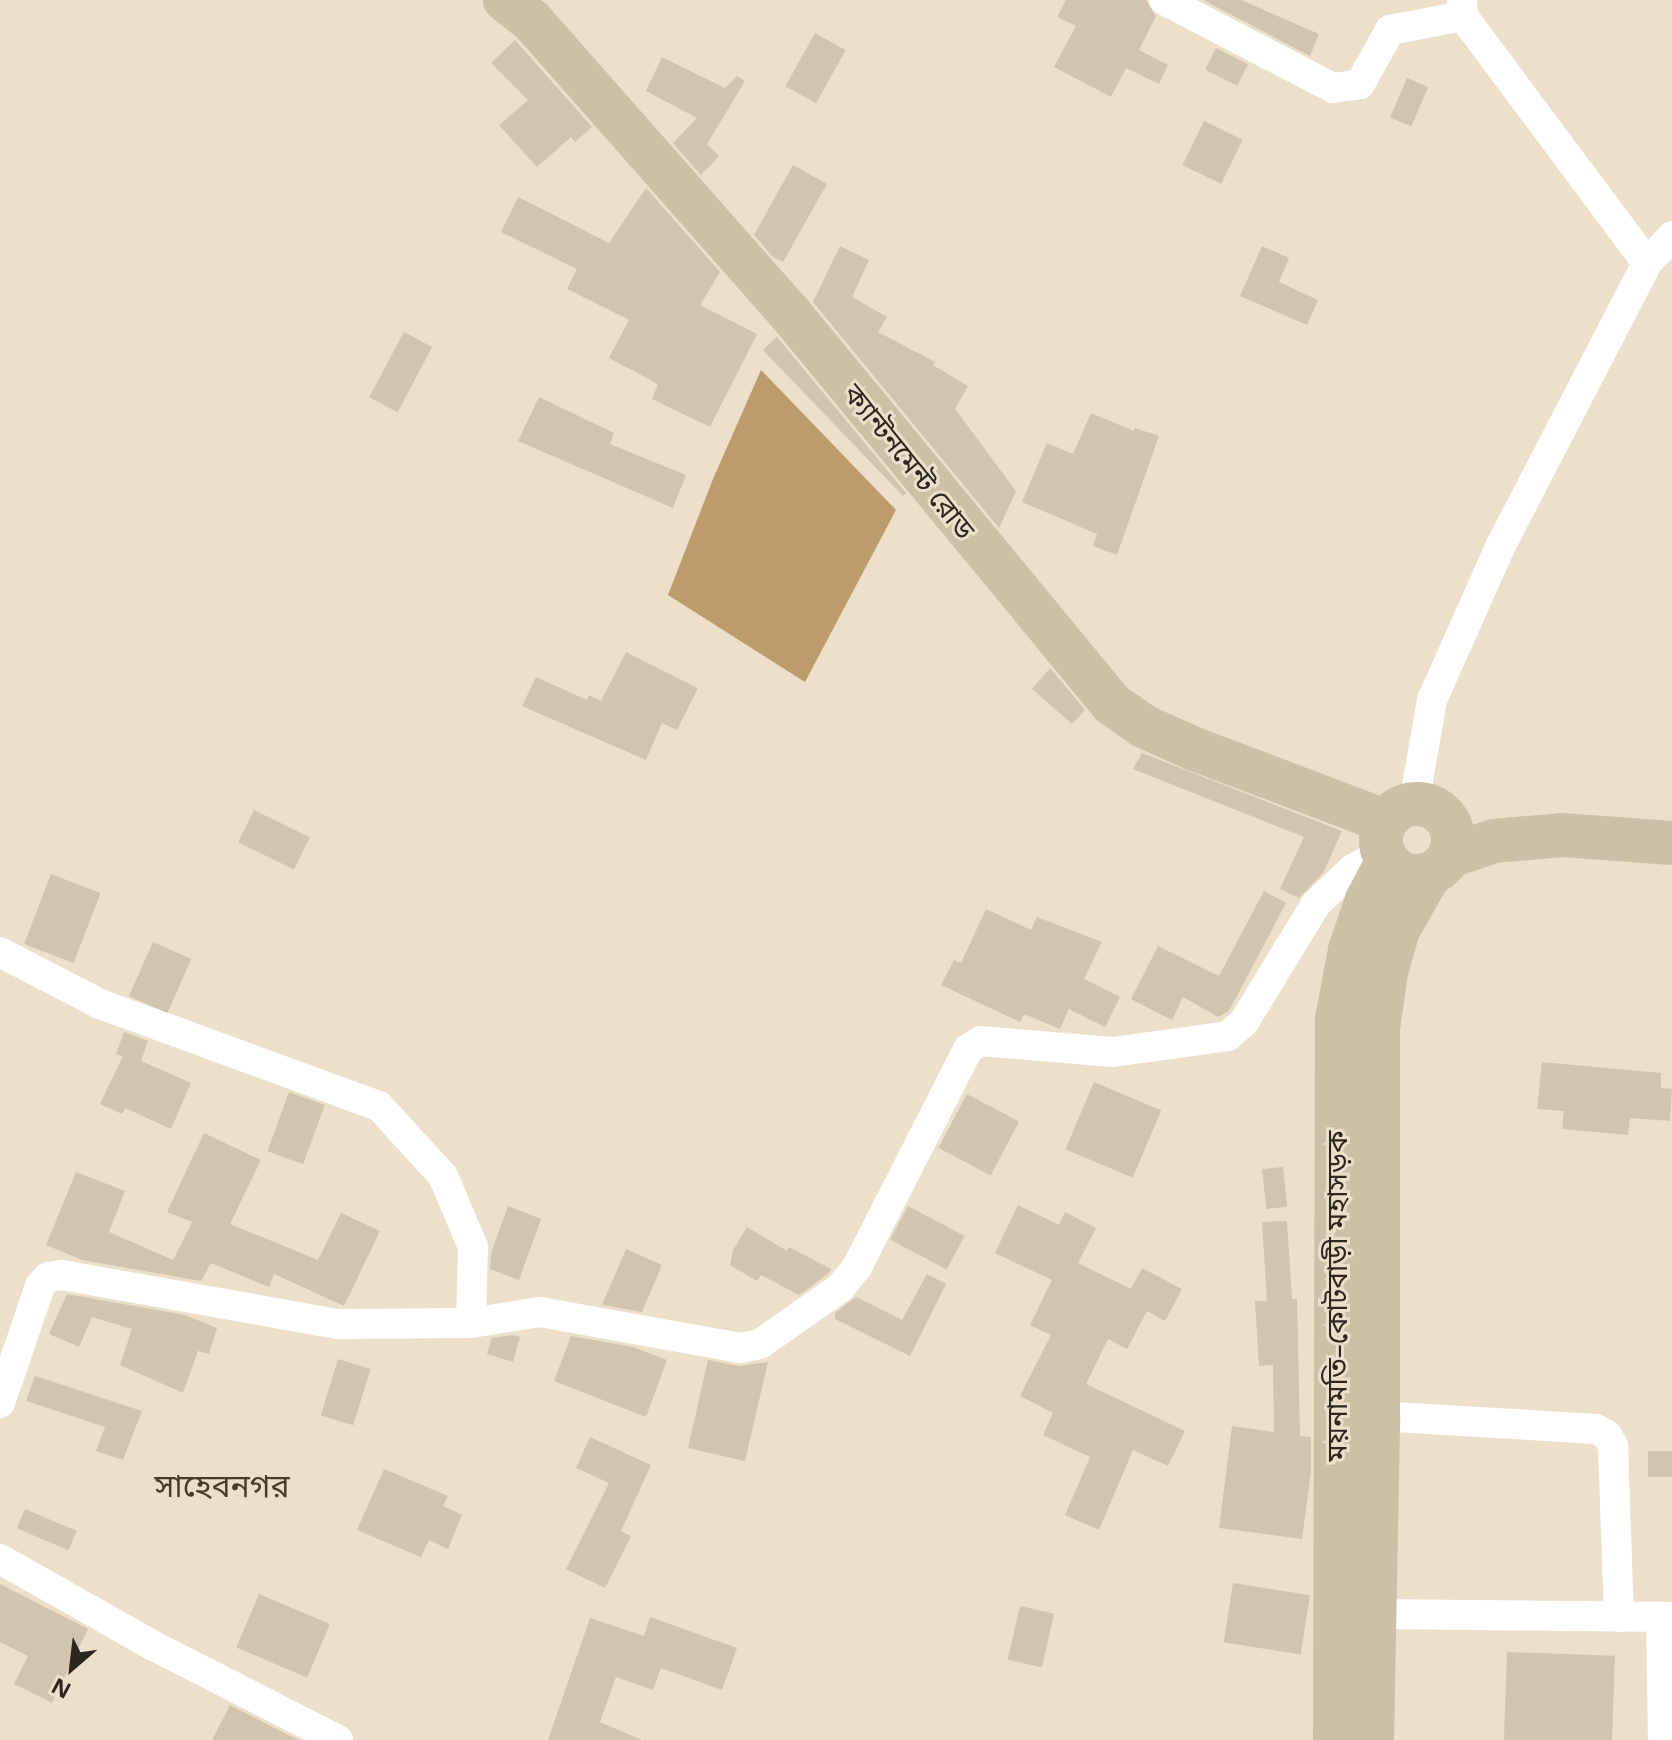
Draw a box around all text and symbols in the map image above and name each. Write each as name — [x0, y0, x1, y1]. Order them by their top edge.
street label: ক্যান্টনমেন্ট রোড — [837, 377, 983, 545]
street label: ময়নামতি–কোটবাড়ী মহাসড়ক — [1319, 1130, 1353, 1462]
district label: সাহেবনগর — [154, 1466, 290, 1504]
north arrow — [32, 1628, 112, 1708]
text: N — [46, 1672, 76, 1707]

